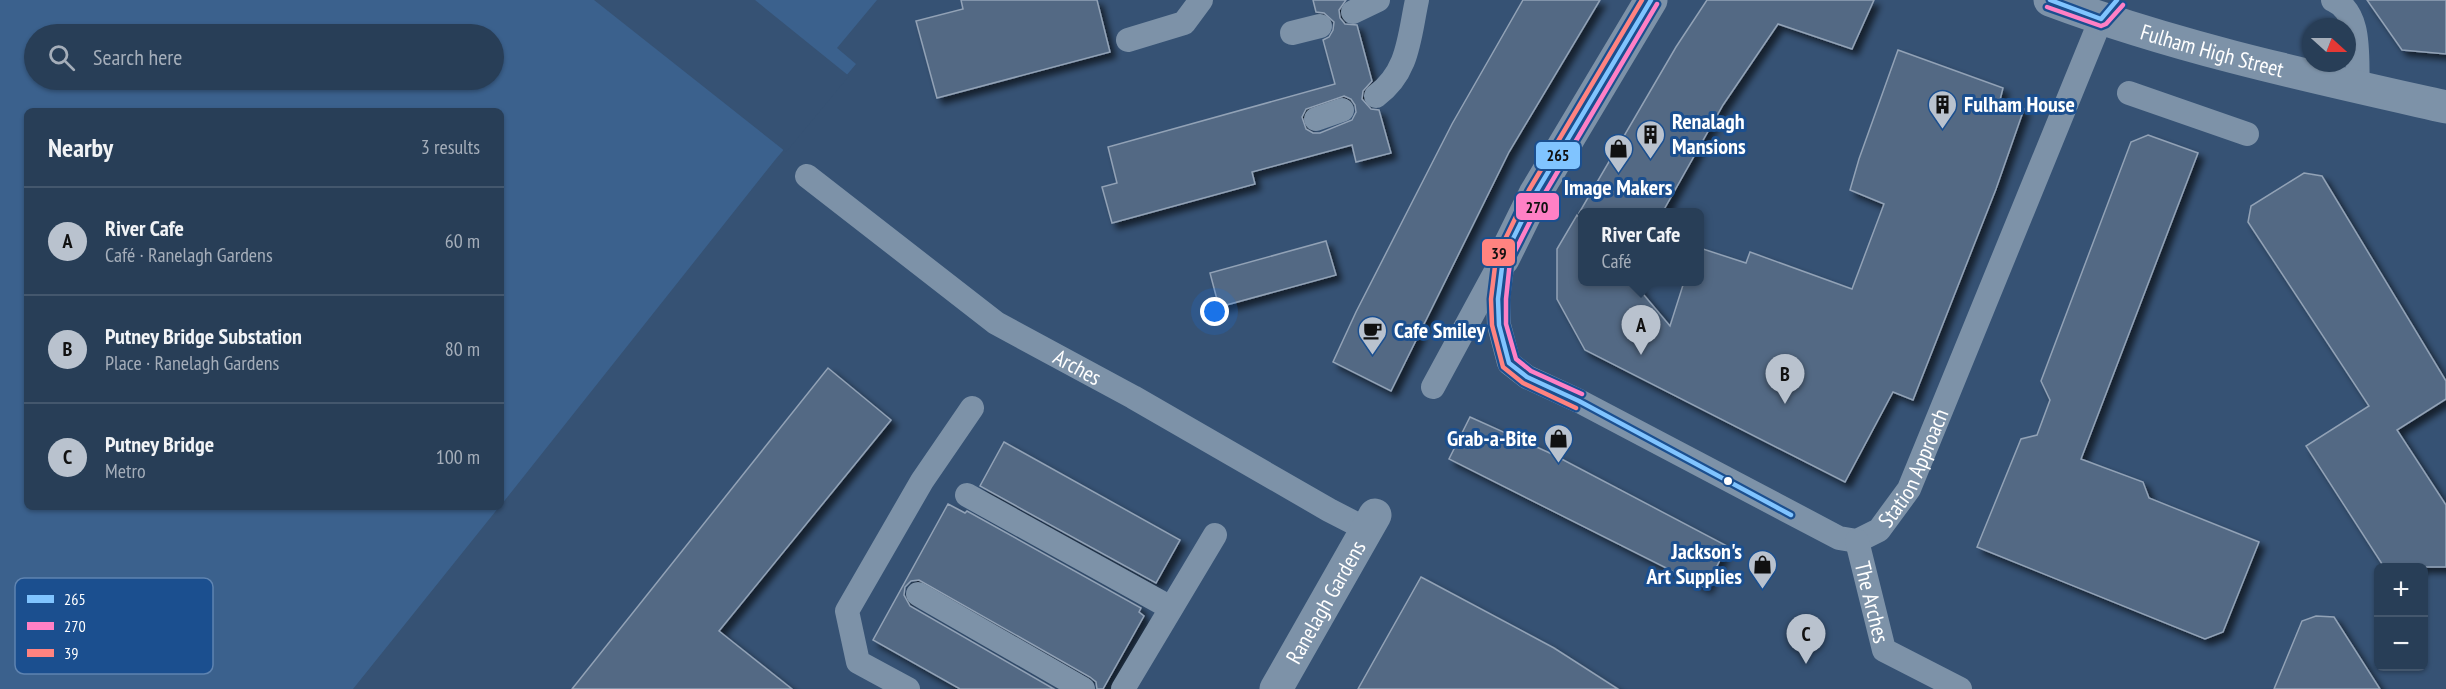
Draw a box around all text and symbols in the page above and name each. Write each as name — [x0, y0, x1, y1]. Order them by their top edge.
street label: Fulham High Street — [2137, 18, 2287, 83]
north arrow — [2302, 18, 2356, 72]
search box — [24, 24, 504, 90]
icon: search — [45, 41, 78, 74]
text: Search here — [93, 43, 182, 71]
building icon: Fulham House — [1927, 88, 1959, 130]
place label: Fulham House — [1964, 90, 2075, 118]
place label: Renalagh Mansions — [1672, 107, 1746, 160]
building icon: Renalagh Mansions — [1635, 118, 1667, 160]
text: Nearby — [48, 131, 113, 164]
shop icon: Image Makers — [1602, 132, 1634, 174]
text: 3 results — [421, 134, 480, 160]
line badge: 265 — [1535, 141, 1581, 170]
text: 265 — [1547, 145, 1569, 165]
place label: Image Makers — [1564, 173, 1673, 201]
line badge: 270 — [1515, 192, 1560, 221]
text: 270 — [1526, 197, 1549, 217]
popup — [1578, 208, 1704, 286]
text: River Cafe — [105, 214, 184, 242]
text: River Cafe — [1601, 220, 1681, 248]
text: A — [62, 228, 73, 254]
text: 60 m — [445, 228, 480, 254]
line badge: 39 — [1481, 238, 1516, 267]
text: Café · Ranelagh Gardens — [105, 242, 273, 268]
text: 39 — [1491, 243, 1507, 263]
text: Café — [1601, 248, 1632, 274]
your location — [1200, 297, 1229, 326]
pin: A — [1622, 306, 1660, 355]
cafe icon: Cafe Smiley — [1357, 314, 1389, 356]
place label: Cafe Smiley — [1394, 316, 1487, 344]
text: Putney Bridge Substation — [105, 322, 302, 350]
text: B — [63, 336, 72, 362]
text: 80 m — [445, 336, 480, 362]
street label: Arches — [1049, 343, 1106, 391]
text: Place · Ranelagh Gardens — [105, 350, 279, 376]
pin: B — [1766, 354, 1804, 404]
street label: Station Approach — [1872, 404, 1954, 533]
shop icon: Grab-a-Bite — [1542, 422, 1574, 464]
place label: Grab-a-Bite — [1447, 424, 1537, 452]
text: Putney Bridge — [105, 430, 214, 458]
text: C — [63, 444, 72, 470]
text: 100 m — [436, 444, 480, 470]
text: Metro — [105, 458, 146, 484]
unlabelled marker — [1722, 475, 1734, 487]
street label: Ranelagh Gardens — [1279, 535, 1372, 669]
place label: Jackson's Art Supplies — [1646, 537, 1742, 590]
shop icon: Jackson's Art Supplies — [1747, 548, 1779, 590]
street label: The Arches — [1849, 558, 1896, 646]
map controls — [2374, 563, 2428, 671]
button: + — [2374, 563, 2428, 617]
legend — [15, 578, 213, 674]
text: 265 — [64, 589, 86, 609]
pin: C — [1786, 614, 1826, 664]
text: 270 — [64, 616, 86, 636]
button: − — [2374, 617, 2428, 671]
text: 39 — [64, 643, 78, 663]

